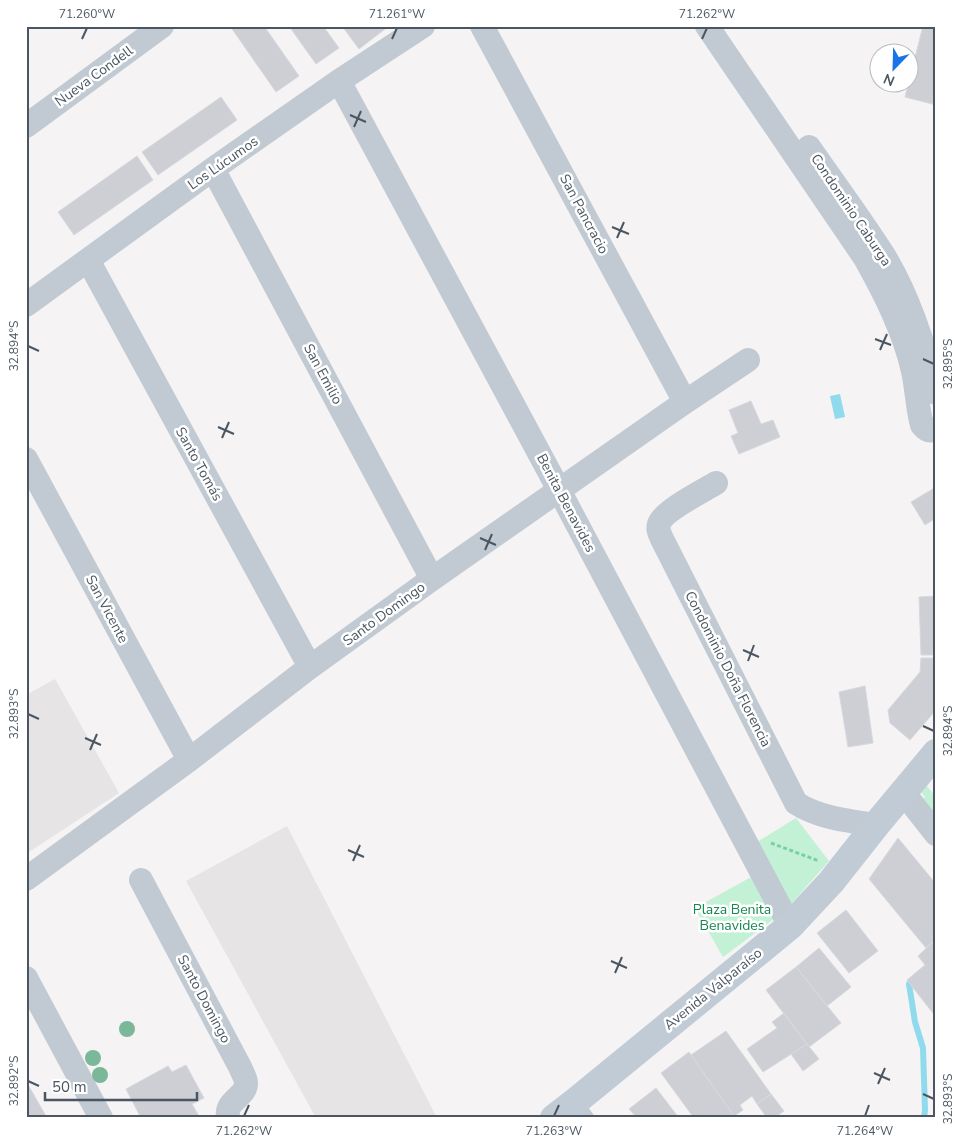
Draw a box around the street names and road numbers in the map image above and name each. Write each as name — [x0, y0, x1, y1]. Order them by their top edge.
street label: Nueva Condell — [51, 41, 138, 111]
street label: Los Lúcumos — [184, 132, 262, 194]
street label: Condominio Caburga — [806, 150, 896, 270]
street label: San Pancracio — [555, 171, 613, 257]
street label: San Emilio — [299, 340, 347, 408]
street label: Santo Tomás — [171, 424, 227, 504]
street label: Benita Benavides — [532, 450, 600, 556]
street label: San Vicente — [81, 572, 133, 646]
street label: Santo Domingo — [339, 578, 429, 650]
street label: Condominio Doña Florencia — [680, 588, 776, 750]
street label: Avenida Valparaíso — [660, 943, 766, 1034]
street label: Santo Domingo — [173, 951, 235, 1047]

